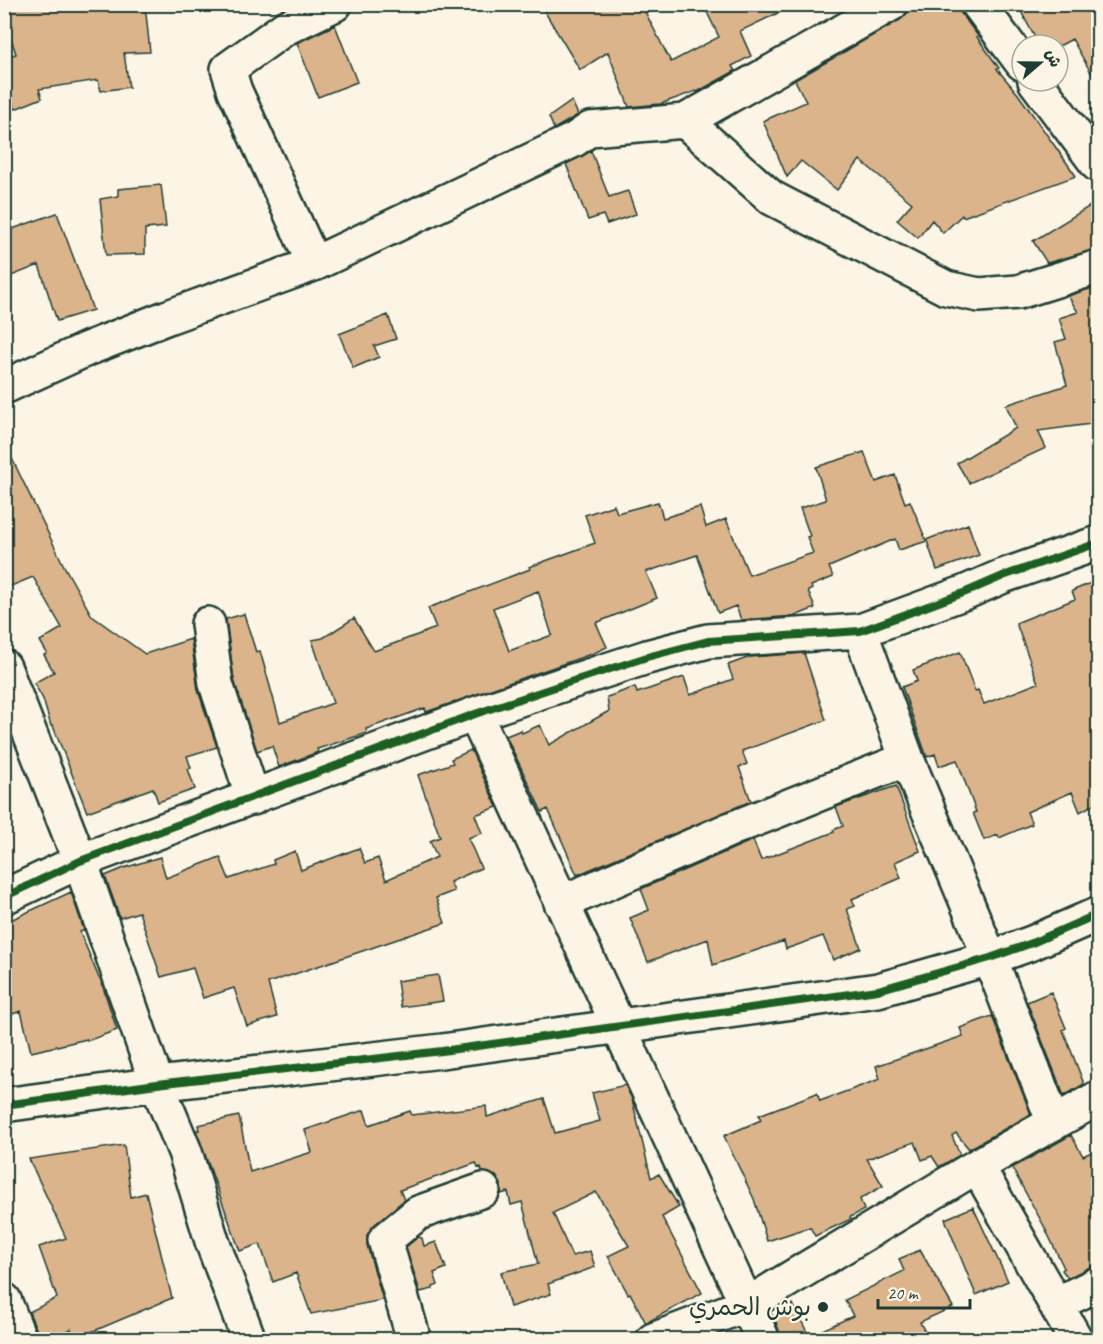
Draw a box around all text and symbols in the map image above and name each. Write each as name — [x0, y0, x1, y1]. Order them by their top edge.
north arrow — [1010, 33, 1070, 93]
text: ش — [1041, 47, 1066, 70]
scale bar — [878, 1272, 970, 1310]
text: 20 m — [887, 1282, 920, 1304]
place label: بوش الحمري — [689, 1292, 811, 1324]
marker: بوش الحمري — [816, 1300, 830, 1314]

